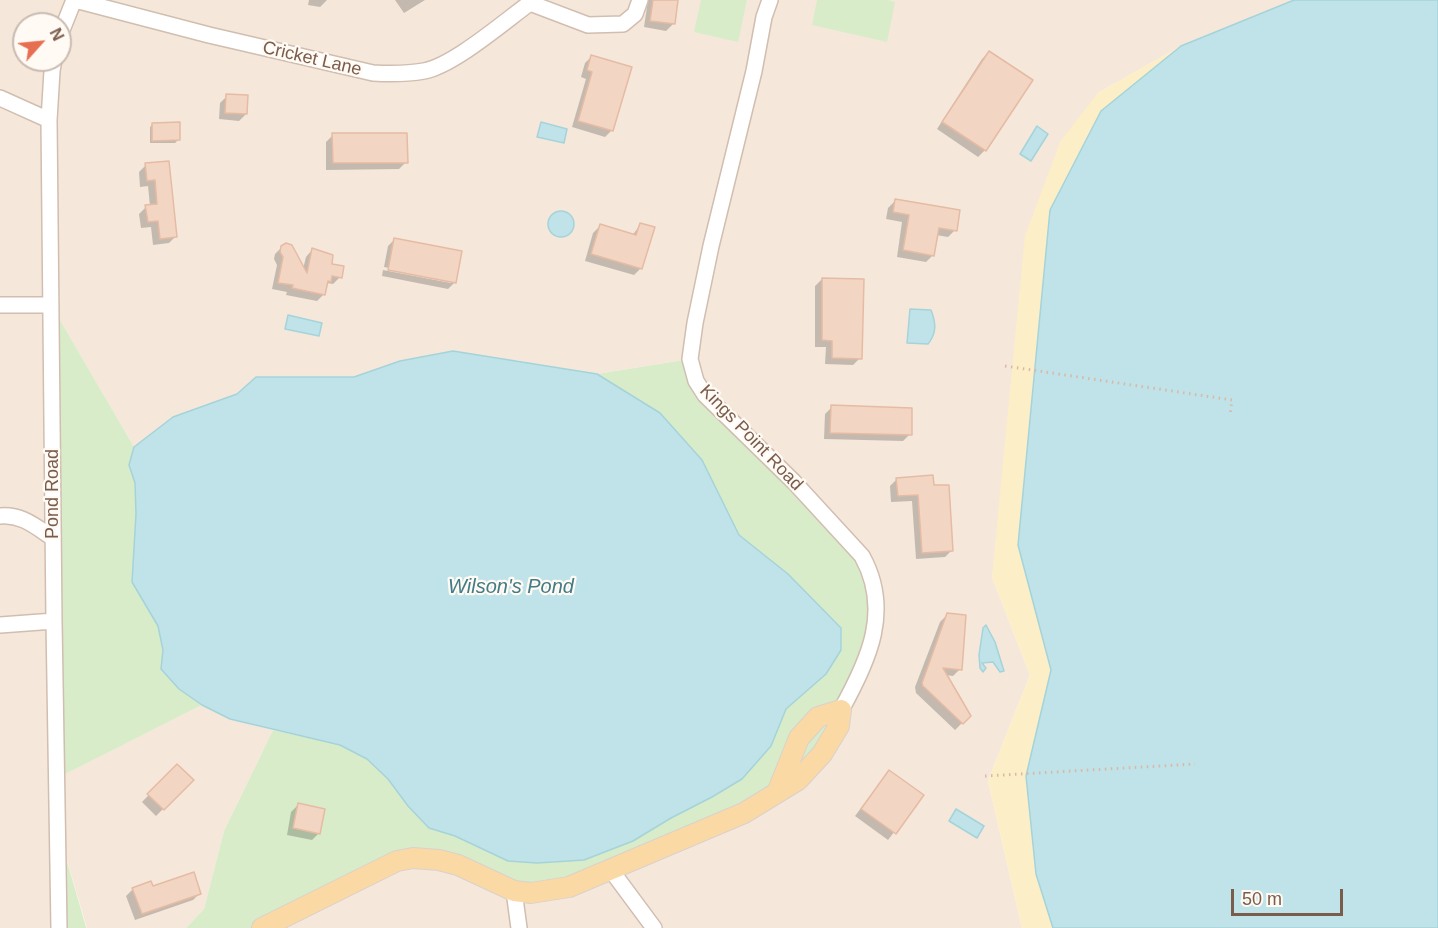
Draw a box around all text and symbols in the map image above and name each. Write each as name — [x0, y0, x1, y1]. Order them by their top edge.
north arrow — [12, 12, 72, 72]
text: N — [47, 25, 67, 44]
street label: Cricket Lane — [260, 37, 364, 81]
street label: Kings Point Road — [695, 380, 807, 496]
street label: Pond Road — [42, 449, 64, 539]
water label: Wilson's Pond — [448, 575, 574, 599]
scale bar — [1234, 877, 1346, 915]
text: 50 m — [1242, 889, 1282, 909]

